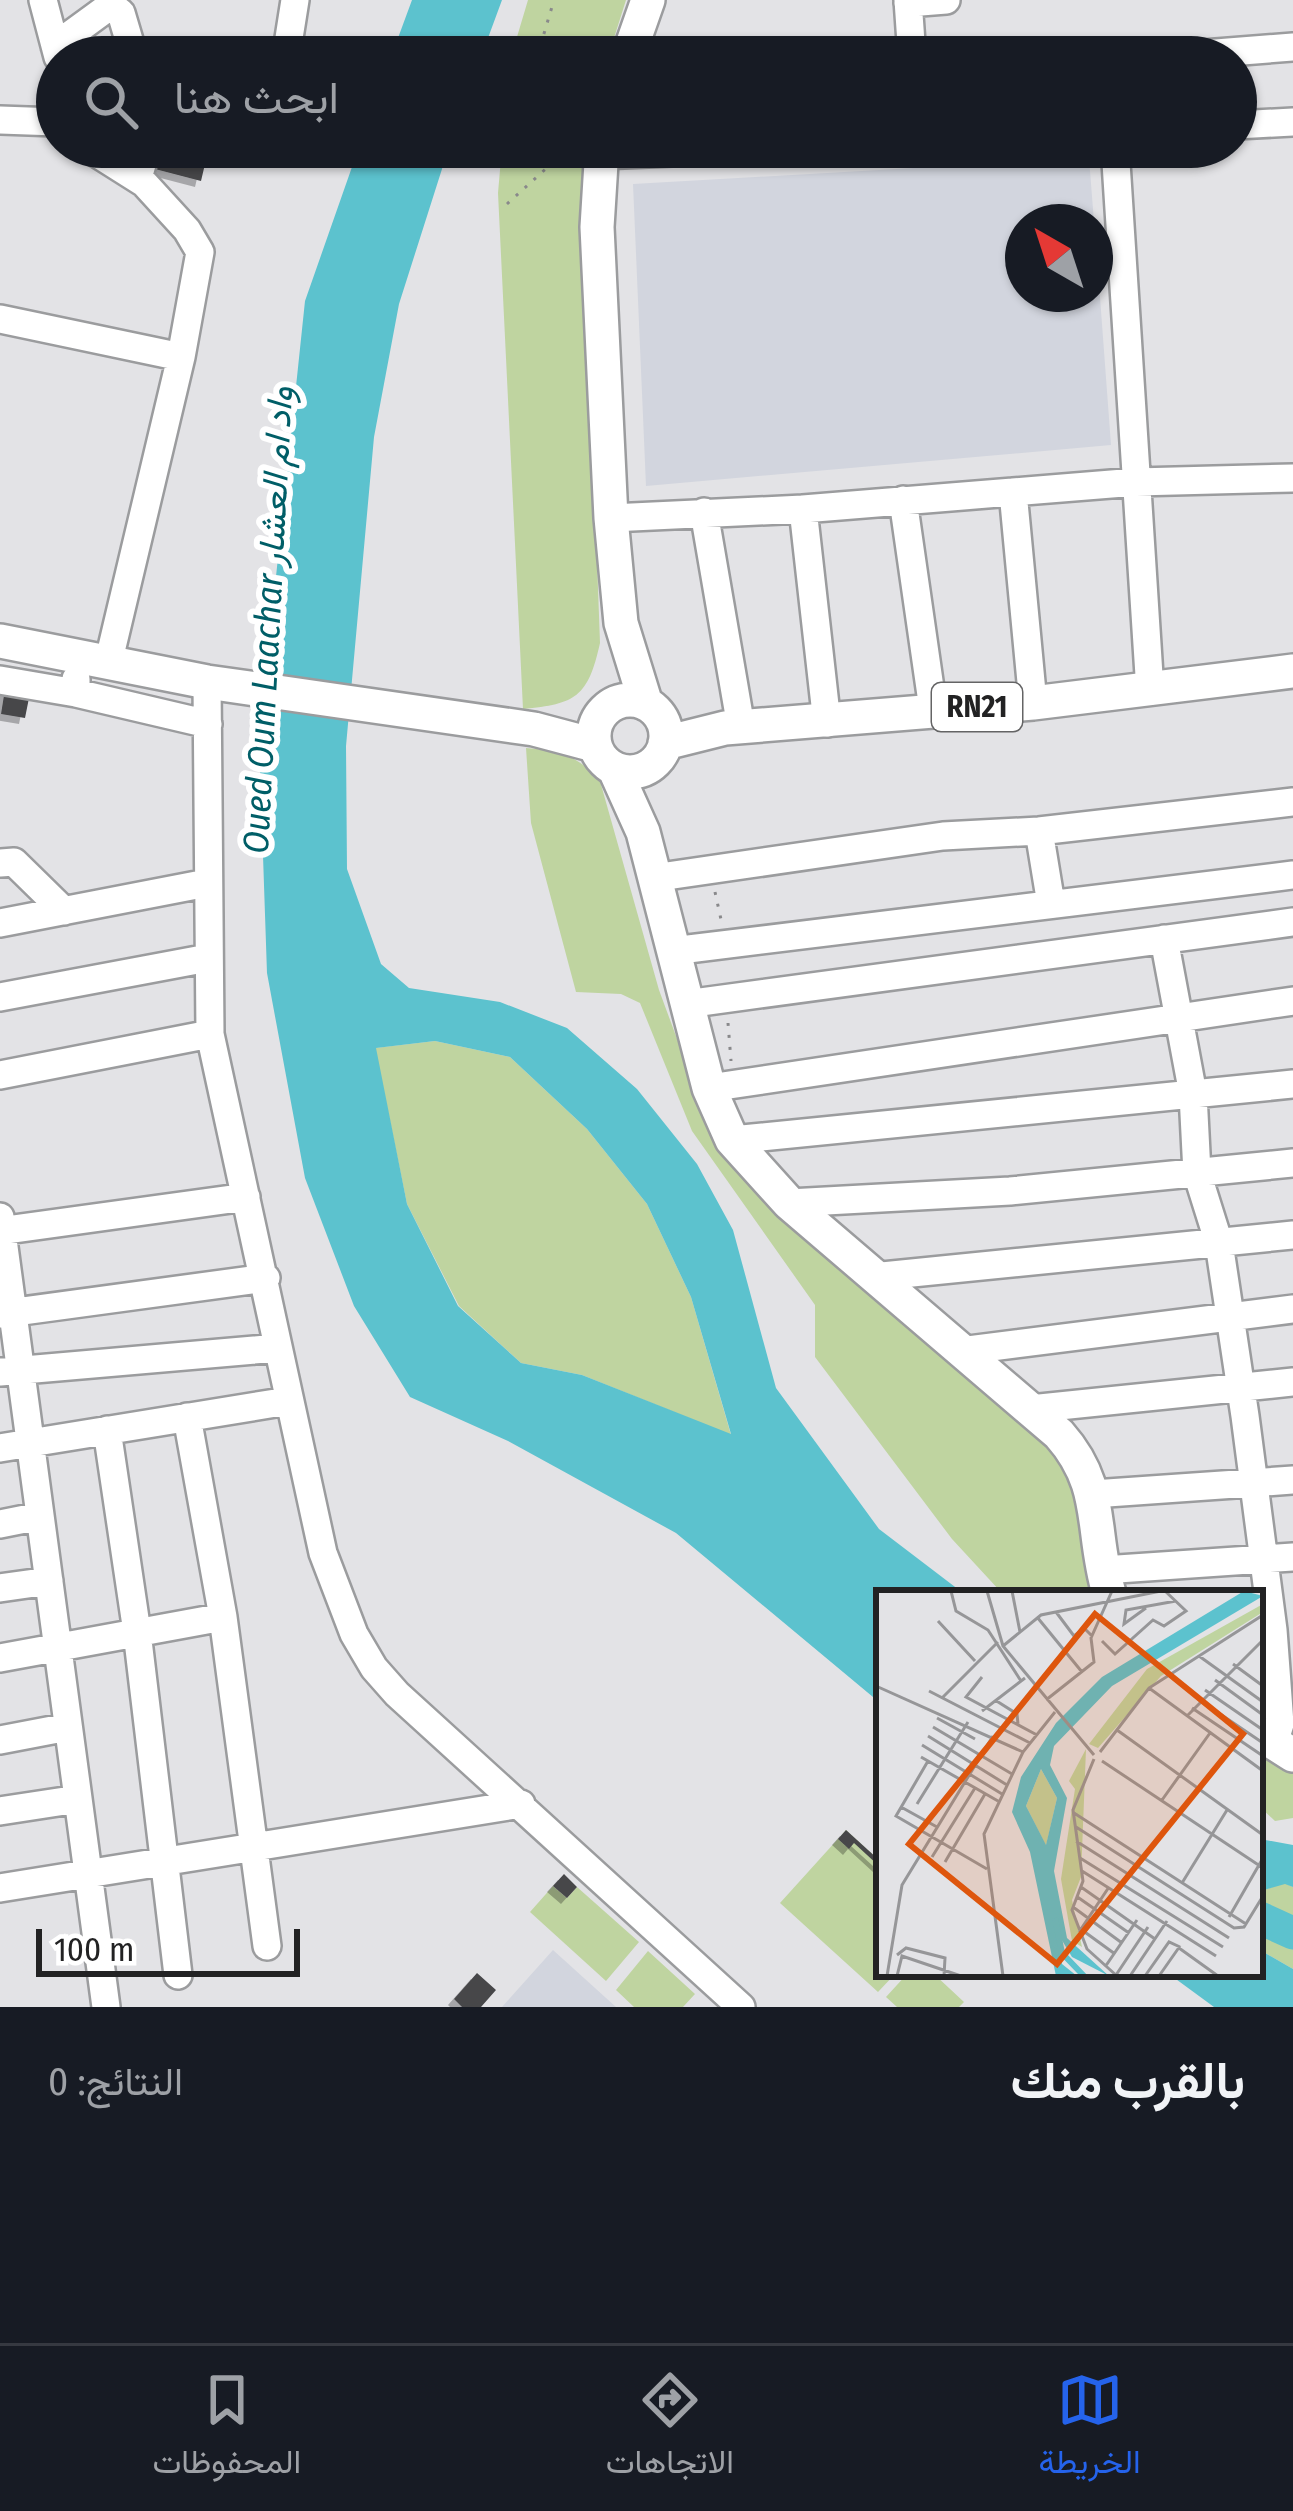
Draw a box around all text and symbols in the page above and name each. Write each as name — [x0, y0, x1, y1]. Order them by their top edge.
search box — [36, 36, 1257, 168]
icon: search — [78, 69, 144, 135]
text: ابحث هنا — [174, 71, 339, 125]
north arrow — [1005, 204, 1113, 312]
water label: Oued Oum Laachar واد ام العشار — [234, 385, 304, 855]
road number: RN21 — [932, 683, 1022, 731]
inset map — [876, 1590, 1263, 1977]
scale bar — [36, 1923, 300, 1976]
text: 100 m — [54, 1930, 134, 1970]
text: بالقرب منك — [1010, 2050, 1245, 2112]
text: النتائج: 0 — [48, 2059, 183, 2105]
tab: المحفوظات — [152, 2367, 301, 2491]
tab: الاتجاهات — [606, 2367, 734, 2491]
tab: الخريطة — [1039, 2367, 1141, 2491]

